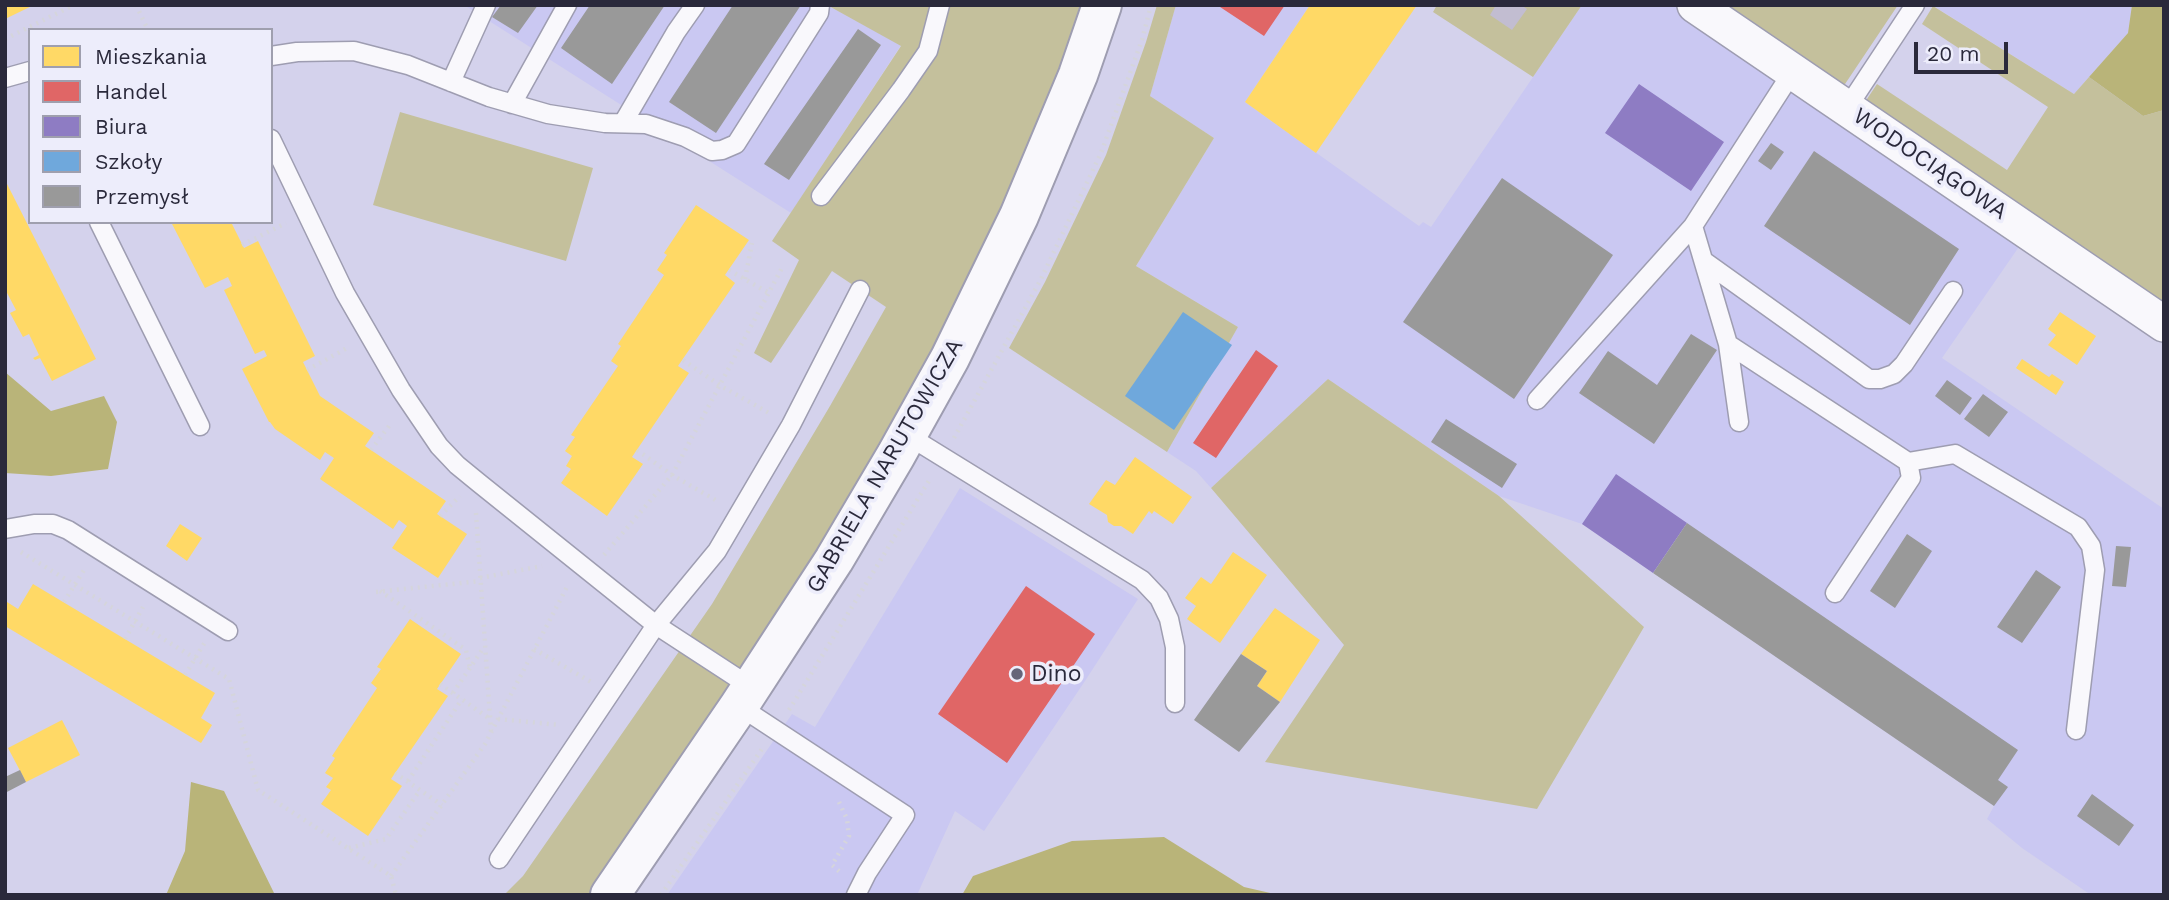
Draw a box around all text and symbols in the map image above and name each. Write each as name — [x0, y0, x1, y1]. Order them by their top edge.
legend — [28, 28, 273, 224]
scale bar — [1917, 28, 2011, 72]
text: 20 m — [1927, 41, 1979, 66]
text: Mieszkania — [95, 44, 207, 69]
text: Handel — [95, 79, 167, 104]
street label: WODOCIĄGOWA — [1848, 102, 2012, 226]
text: Biura — [95, 114, 147, 139]
text: Szkoły — [95, 149, 162, 174]
text: Przemysł — [95, 184, 189, 209]
street label: GABRIELA NARUTOWICZA — [801, 334, 969, 598]
place label: Dino — [1031, 660, 1082, 688]
marker: Dino — [1009, 666, 1025, 682]

